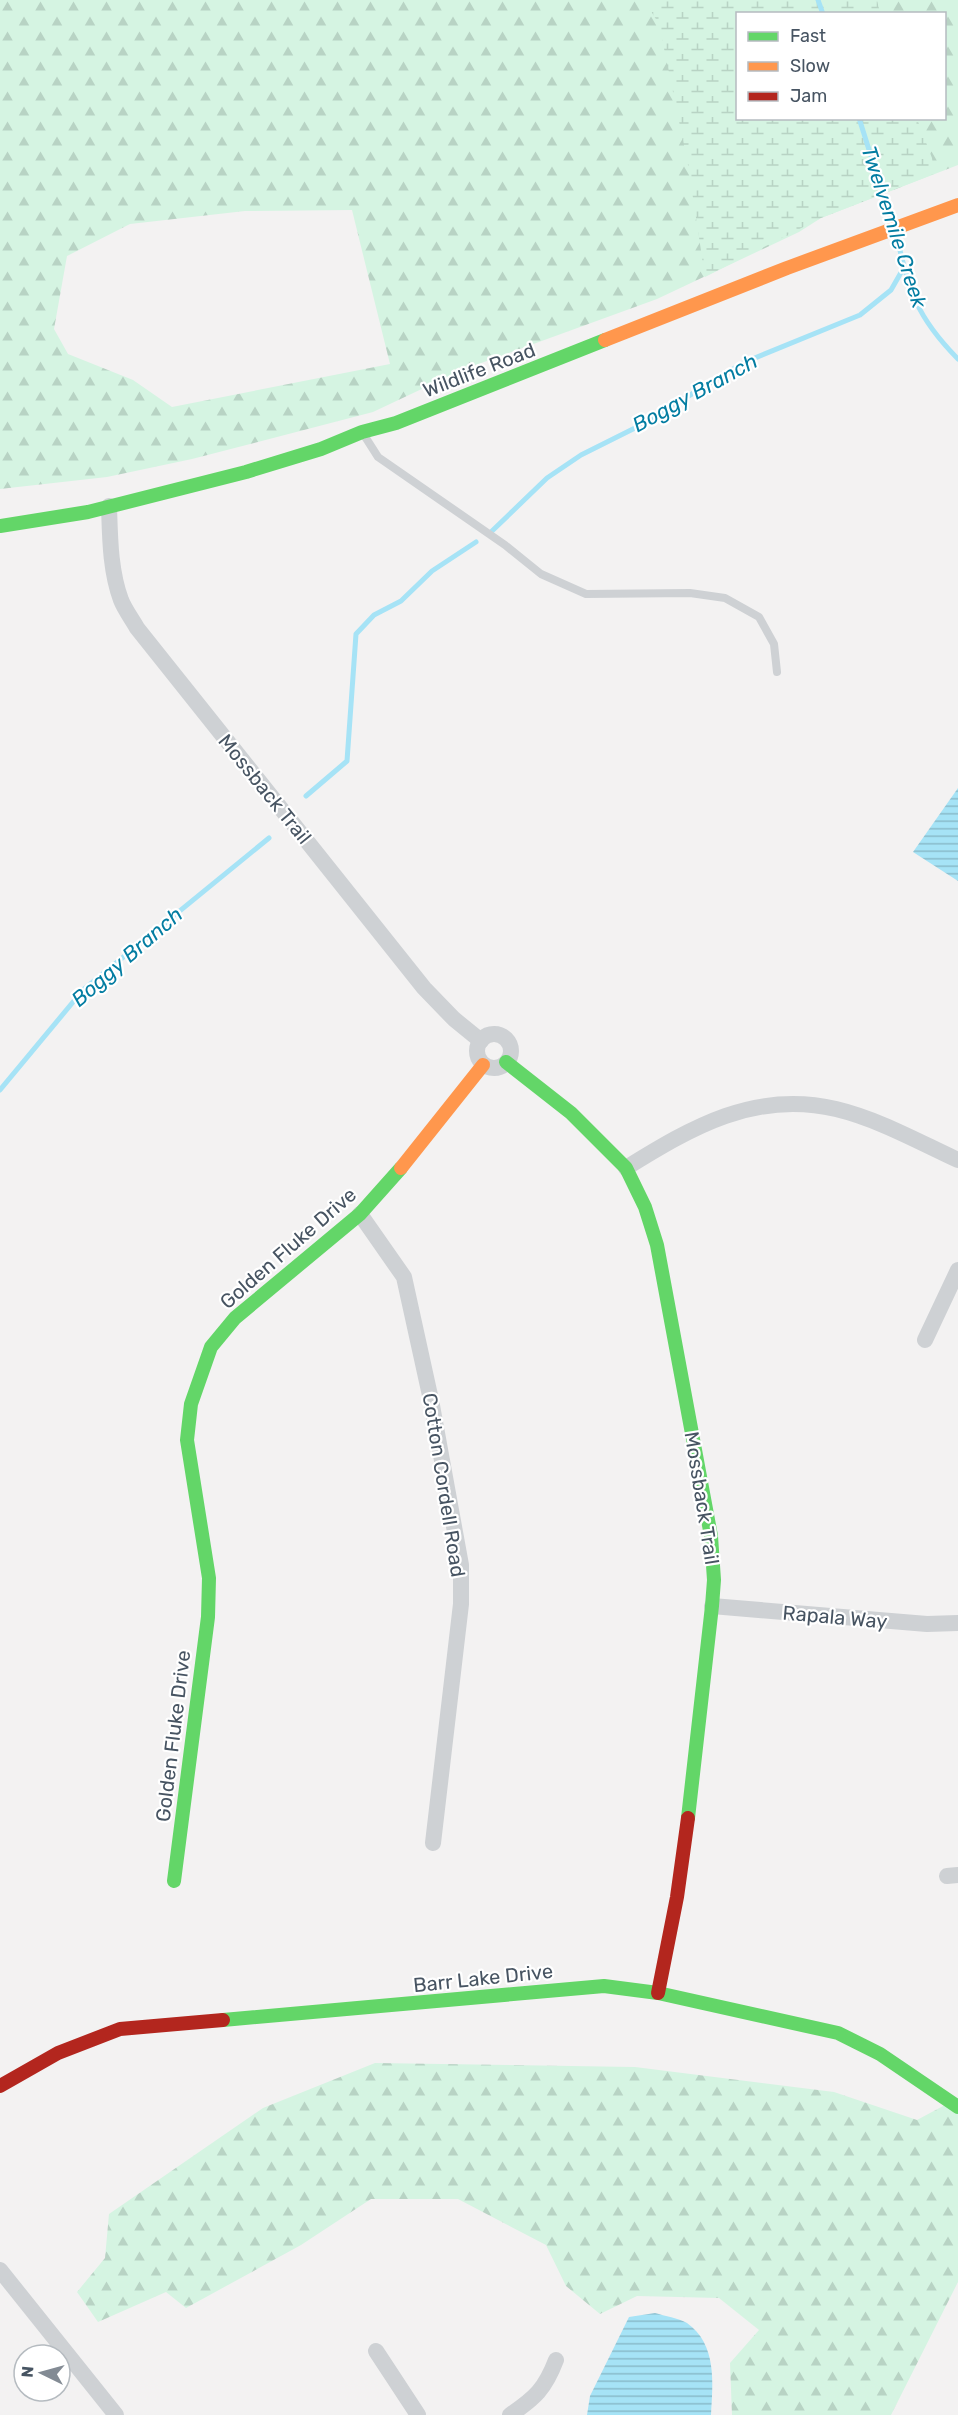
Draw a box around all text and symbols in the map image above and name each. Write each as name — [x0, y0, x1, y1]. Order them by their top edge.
legend — [736, 12, 946, 120]
text: Fast — [790, 25, 826, 47]
text: Slow — [790, 55, 830, 77]
text: Jam — [790, 85, 827, 107]
water label: Twelvemile Creek — [856, 143, 933, 312]
street label: Wildlife Road — [419, 338, 539, 402]
water label: Boggy Branch — [628, 348, 762, 437]
street label: Mossback Trail — [213, 729, 317, 849]
water label: Boggy Branch — [66, 902, 187, 1012]
street label: Golden Fluke Drive — [215, 1182, 361, 1314]
street label: Cotton Cordell Road — [418, 1391, 470, 1579]
street label: Mossback Trail — [680, 1430, 724, 1566]
street label: Rapala Way — [782, 1600, 888, 1634]
street label: Golden Fluke Drive — [151, 1649, 195, 1823]
street label: Barr Lake Drive — [412, 1959, 554, 1997]
north arrow — [12, 2343, 72, 2403]
text: N — [18, 2365, 38, 2378]

